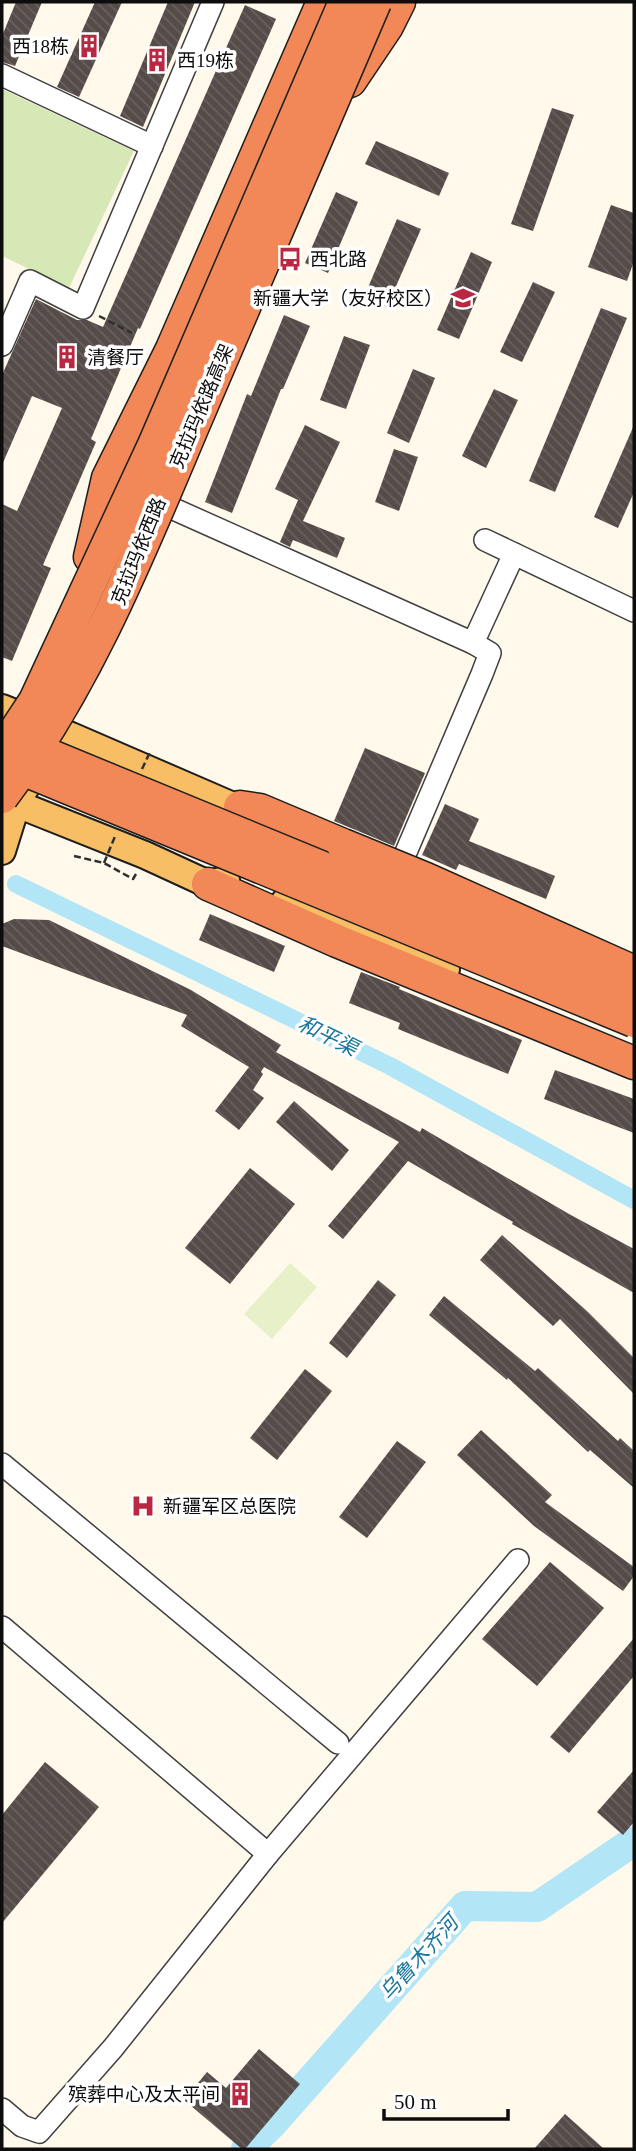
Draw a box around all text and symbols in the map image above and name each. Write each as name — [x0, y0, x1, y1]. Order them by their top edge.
building icon: 西18栋 — [75, 32, 103, 60]
place label: 西18栋 — [12, 36, 69, 57]
building icon: 西19栋 — [143, 46, 171, 74]
place label: 西19栋 — [177, 50, 234, 71]
bus stop icon: 西北路 — [276, 245, 304, 273]
place label: 西北路 — [310, 249, 367, 270]
school or university icon: 新疆大学（友好校区） — [449, 284, 477, 312]
place label: 新疆大学（友好校区） — [253, 288, 443, 309]
street label: 克拉玛依路高架 — [166, 341, 237, 472]
building icon: 清餐厅 — [53, 343, 81, 371]
place label: 清餐厅 — [87, 347, 144, 368]
street label: 克拉玛依西路 — [107, 494, 170, 608]
water label: 和平渠 — [294, 1011, 364, 1062]
hospital icon: 新疆军区总医院 — [129, 1492, 157, 1520]
place label: 新疆军区总医院 — [163, 1496, 296, 1517]
water label: 乌鲁木齐河 — [375, 1908, 466, 2005]
scale bar — [384, 2078, 508, 2122]
building icon: 殡葬中心及太平间 — [226, 2080, 254, 2108]
place label: 殡葬中心及太平间 — [68, 2084, 220, 2105]
text: 50 m — [394, 2090, 437, 2114]

